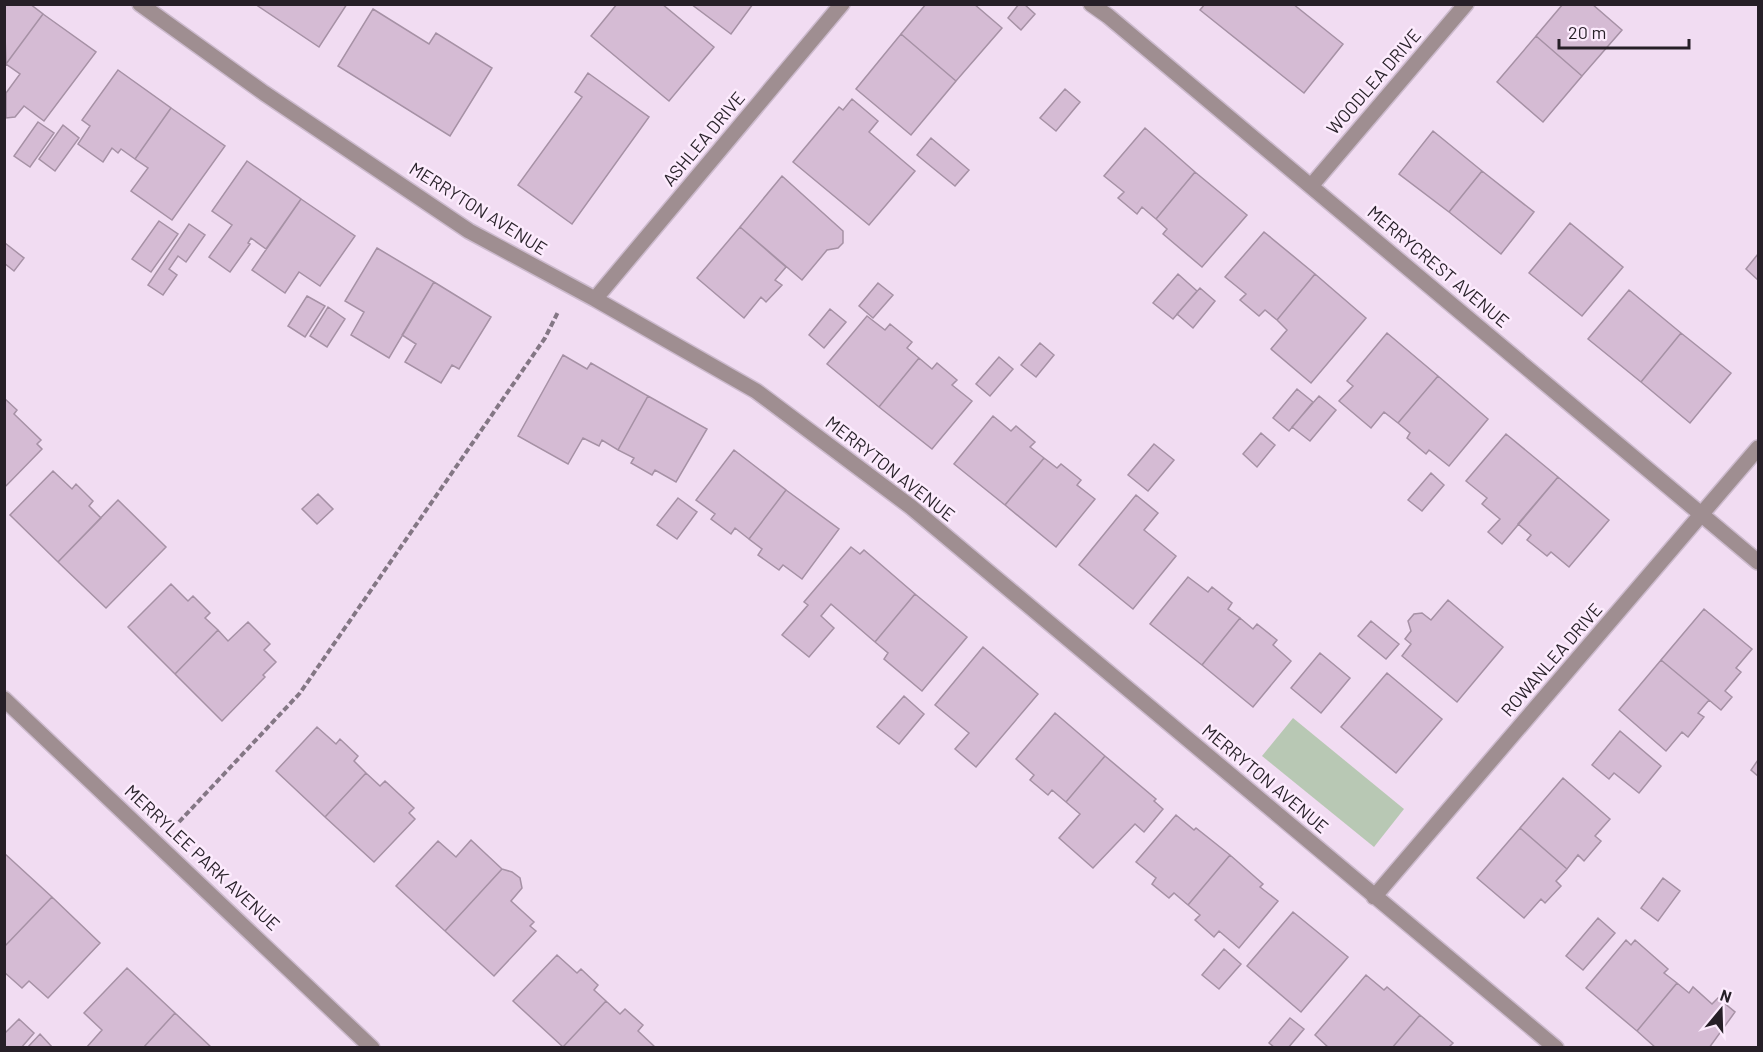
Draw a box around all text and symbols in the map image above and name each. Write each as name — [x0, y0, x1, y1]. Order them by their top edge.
scale bar — [1559, 12, 1690, 50]
text: 20 m — [1568, 21, 1606, 43]
street label: WOODLEA DRIVE — [1321, 24, 1425, 139]
street label: ASHLEA DRIVE — [657, 87, 749, 190]
street label: MERRYTON AVENUE — [406, 157, 551, 259]
street label: MERRYCREST AVENUE — [1363, 201, 1514, 332]
street label: MERRYTON AVENUE — [822, 411, 960, 526]
street label: ROWANLEA DRIVE — [1496, 598, 1606, 721]
street label: MERRYTON AVENUE — [1198, 719, 1333, 837]
street label: MERRYLEE PARK AVENUE — [121, 780, 285, 935]
north arrow — [1691, 980, 1751, 1040]
text: N — [1718, 985, 1734, 1006]

